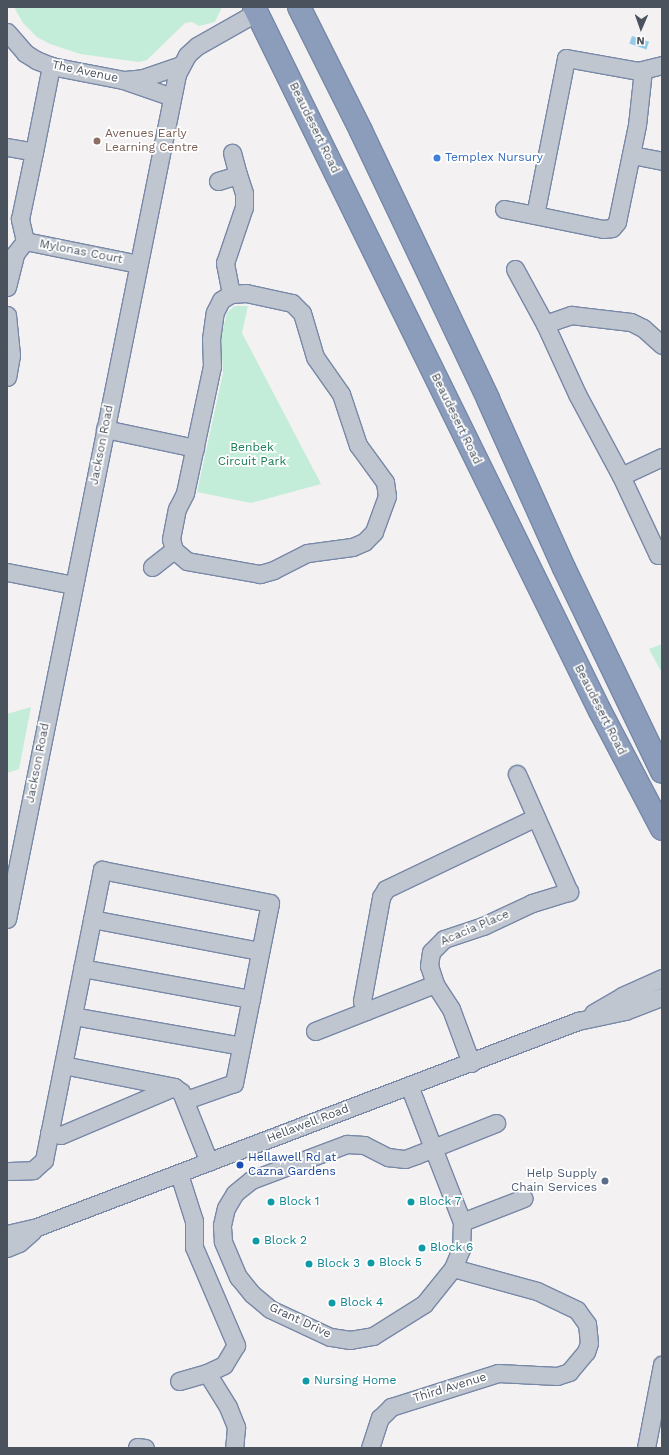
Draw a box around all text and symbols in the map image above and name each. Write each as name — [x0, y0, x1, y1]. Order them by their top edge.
north arrow — [621, 8, 661, 48]
text: N — [636, 34, 645, 47]
street label: The Avenue — [50, 58, 120, 86]
street label: Beaudesert Road — [286, 80, 342, 176]
place label: Avenues Early Learning Centre — [105, 127, 198, 155]
marker: Avenues Early Learning Centre — [92, 136, 102, 146]
place label: Templex Nursury — [445, 151, 543, 165]
marker: Templex Nursury — [432, 153, 442, 163]
street label: Mylonas Court — [38, 237, 124, 267]
street label: Beaudesert Road — [428, 371, 484, 467]
street label: Jackson Road — [87, 404, 117, 486]
park label: Benbek Circuit Park — [218, 441, 286, 469]
street label: Beaudesert Road — [571, 662, 629, 758]
street label: Jackson Road — [23, 722, 53, 804]
street label: Acacia Place — [438, 907, 512, 949]
street label: Hellawell Road — [265, 1102, 351, 1146]
place label: Hellawell Rd at Cazna Gardens — [248, 1151, 337, 1179]
marker: Hellawell Rd at Cazna Gardens — [235, 1160, 245, 1170]
place label: Help Supply Chain Services — [511, 1167, 597, 1195]
marker: Help Supply Chain Services — [600, 1176, 610, 1186]
place label: Block 1 — [279, 1195, 320, 1209]
place label: Block 7 — [419, 1195, 462, 1209]
marker: Block 1 — [266, 1197, 276, 1207]
marker: Block 7 — [406, 1197, 416, 1207]
place label: Block 2 — [264, 1234, 307, 1248]
marker: Block 2 — [251, 1236, 261, 1246]
place label: Block 6 — [430, 1241, 474, 1255]
marker: Block 6 — [417, 1243, 427, 1253]
place label: Block 5 — [379, 1256, 422, 1270]
place label: Block 3 — [317, 1257, 360, 1271]
marker: Block 5 — [366, 1258, 376, 1268]
marker: Block 3 — [304, 1259, 314, 1269]
place label: Block 4 — [340, 1296, 384, 1310]
marker: Block 4 — [327, 1298, 337, 1308]
street label: Grant Drive — [267, 1300, 333, 1342]
street label: Third Avenue — [411, 1370, 489, 1406]
place label: Nursing Home — [314, 1374, 396, 1388]
marker: Nursing Home — [301, 1376, 311, 1386]

